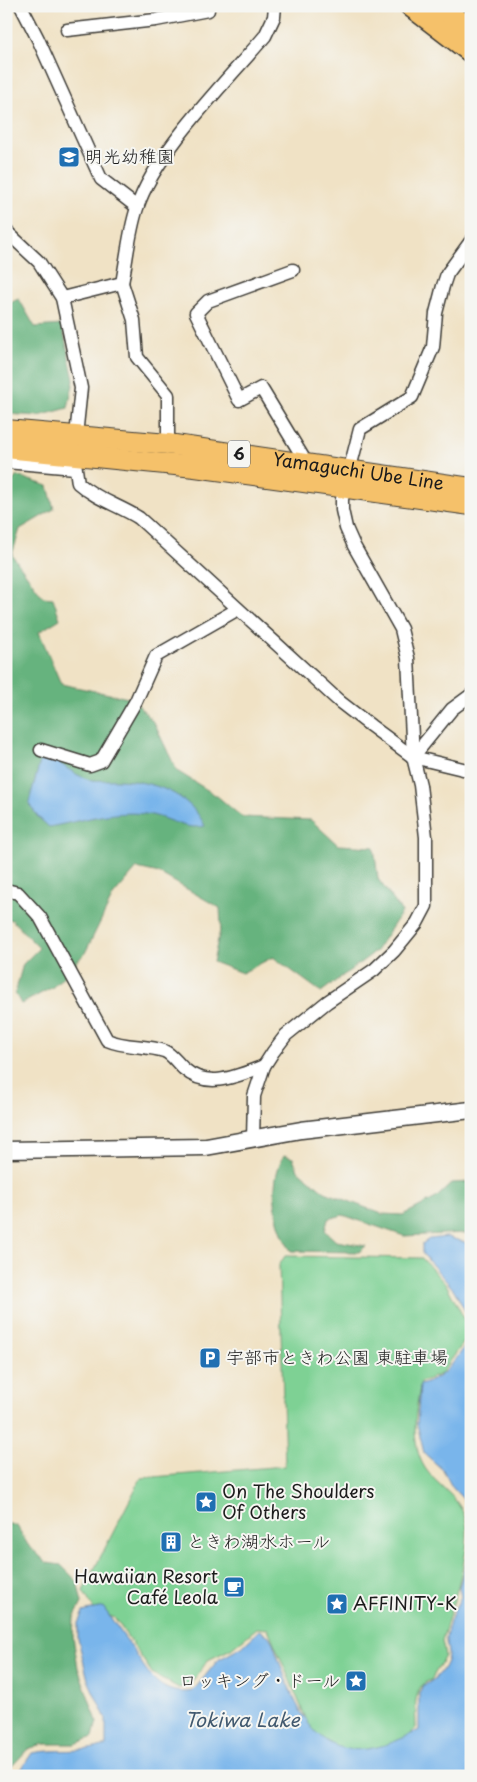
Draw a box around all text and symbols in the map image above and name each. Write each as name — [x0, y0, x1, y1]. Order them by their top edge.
place label: 明光幼稚園 — [85, 142, 175, 169]
school or university icon: 明光幼稚園 — [57, 145, 81, 169]
road number: 6 — [228, 440, 250, 468]
street label: Yamaguchi Ube Line — [271, 444, 446, 496]
place label: 宇部市ときわ公園 東駐車場 — [226, 1343, 448, 1370]
parking icon: 宇部市ときわ公園 東駐車場 — [198, 1346, 222, 1370]
place label: On The Shoulders Of Others — [222, 1477, 375, 1525]
place icon: On The Shoulders Of Others — [194, 1490, 218, 1514]
place label: ときわ湖水ホール — [187, 1527, 330, 1554]
building icon: ときわ湖水ホール — [159, 1530, 183, 1554]
place label: Hawaiian Resort Café Leola — [74, 1562, 219, 1610]
cafe icon: Hawaiian Resort Café Leola — [222, 1575, 246, 1599]
place label: AFFINITY-K — [353, 1589, 457, 1616]
place icon: AFFINITY-K — [325, 1592, 349, 1616]
place label: ロッキング・ドール — [179, 1666, 340, 1693]
place icon: ロッキング・ドール — [344, 1669, 368, 1693]
water label: Tokiwa Lake — [184, 1705, 301, 1733]

